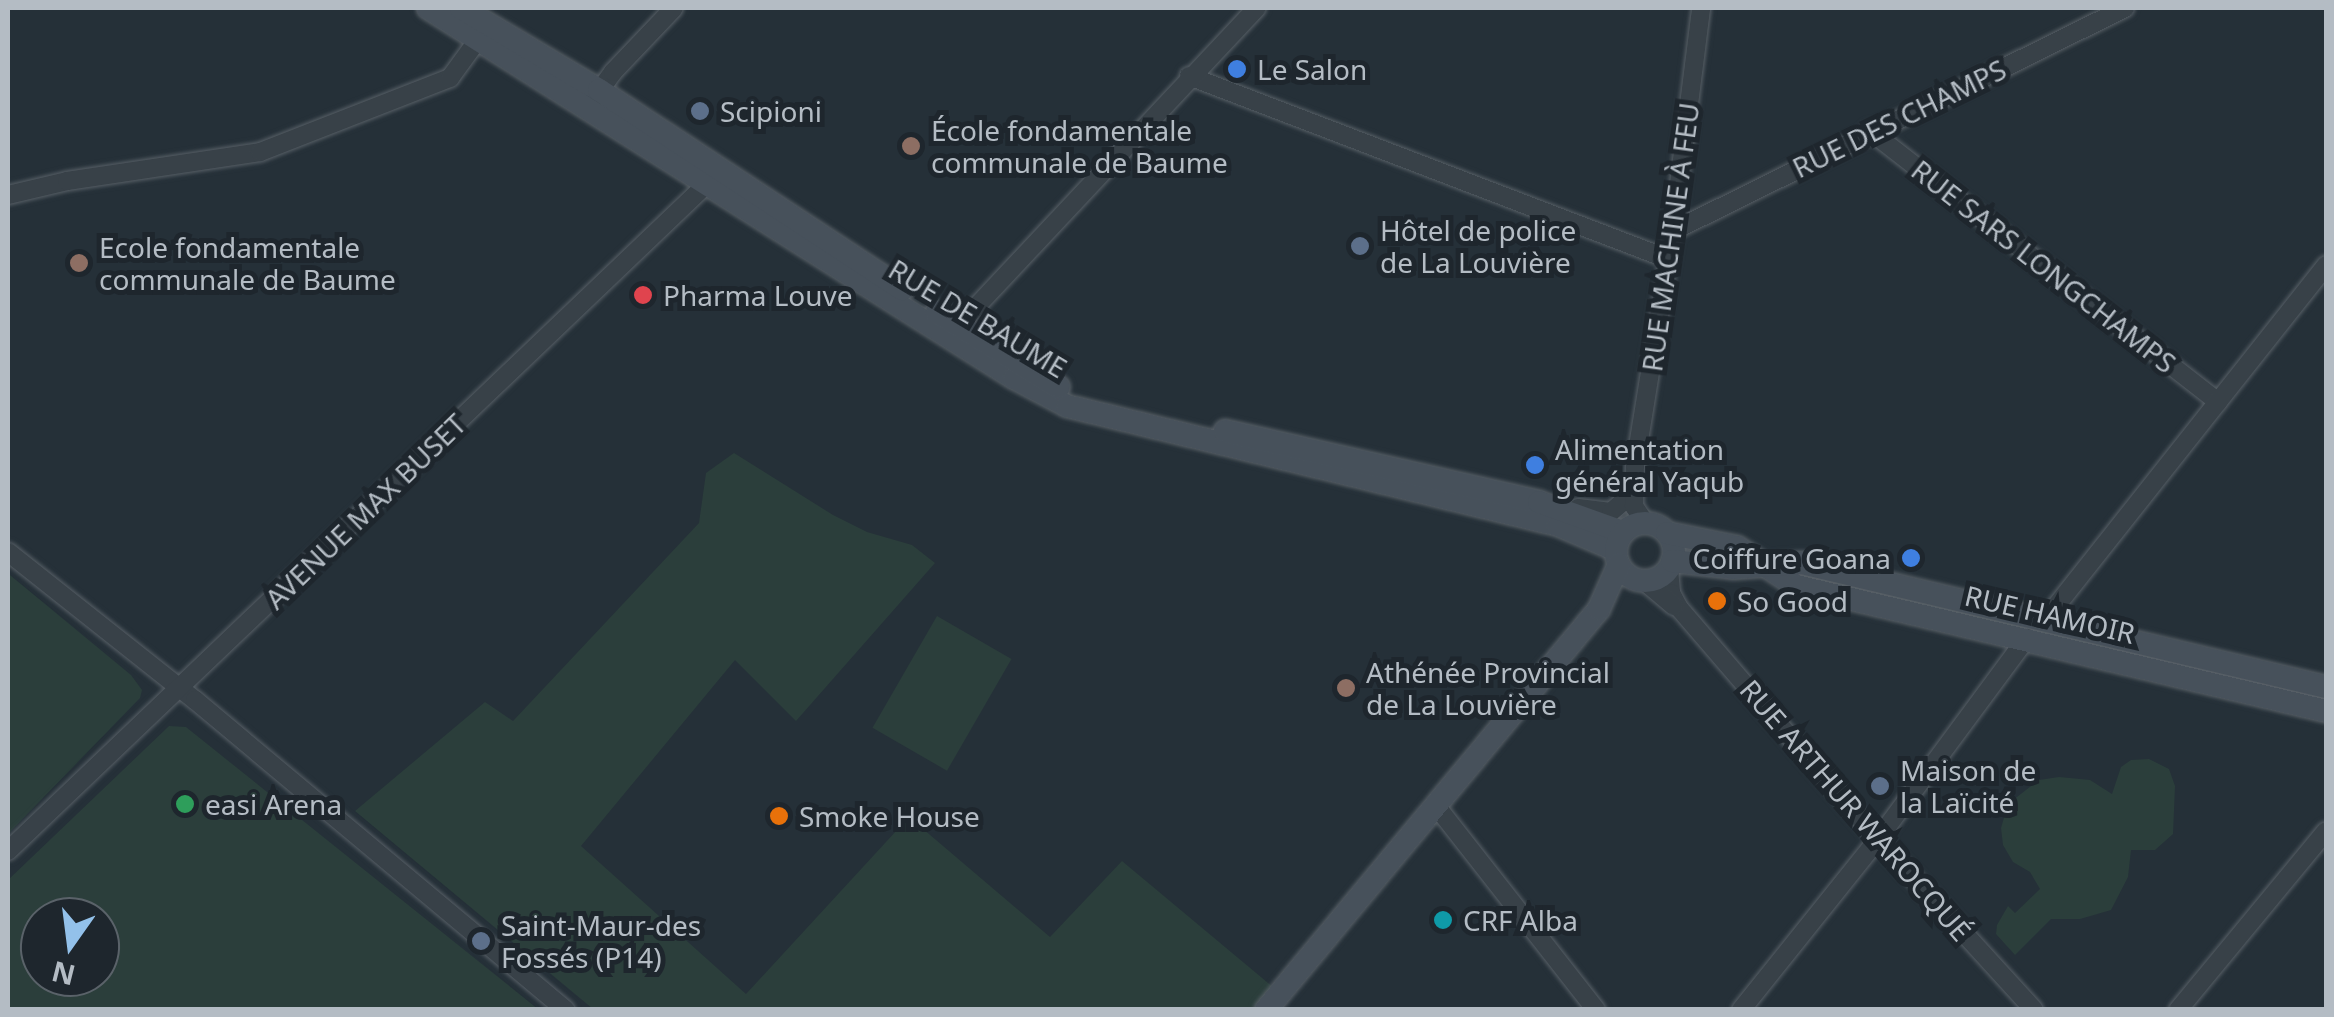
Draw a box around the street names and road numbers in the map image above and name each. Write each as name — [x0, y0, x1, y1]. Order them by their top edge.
street label: RUE DES CHAMPS — [1787, 52, 2011, 184]
street label: RUE MACHINE À FEU — [1634, 100, 1706, 374]
street label: RUE SARS LONGCHAMPS — [1905, 152, 2183, 380]
street label: RUE DE BAUME — [883, 252, 1073, 384]
street label: AVENUE MAX BUSET — [258, 407, 472, 615]
street label: RUE HAMOIR — [1962, 578, 2138, 650]
street label: RUE ARTHUR WAROCQUÉ — [1734, 673, 1978, 947]

